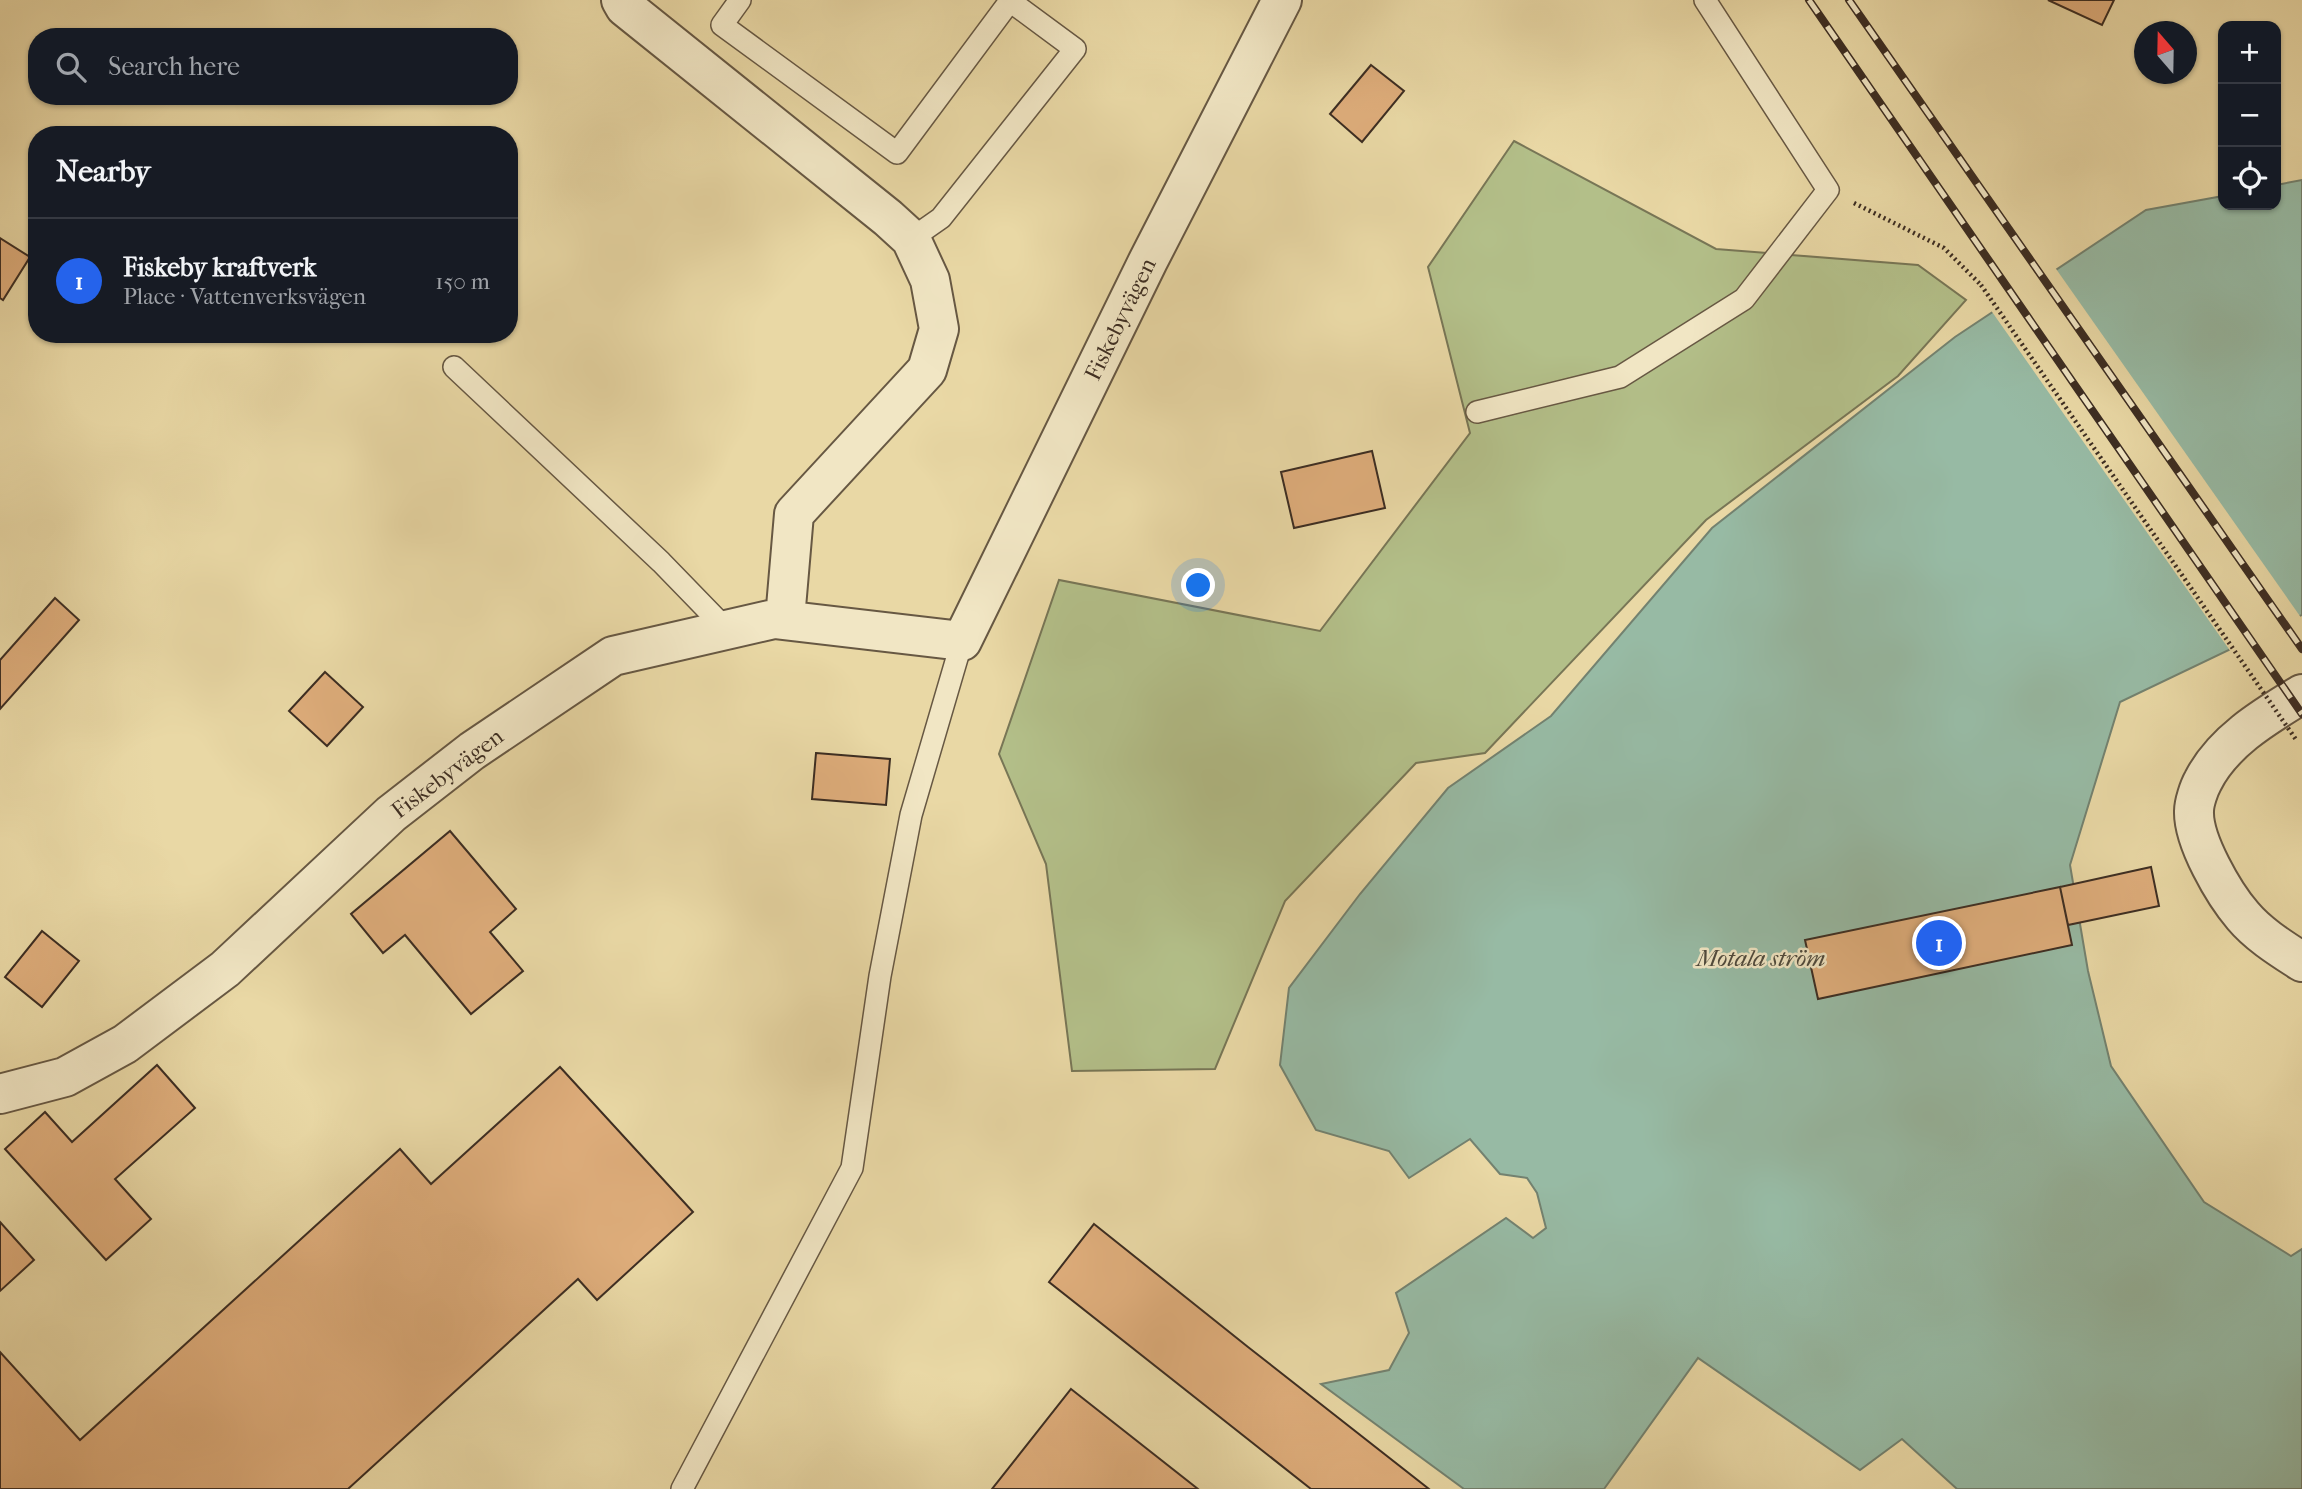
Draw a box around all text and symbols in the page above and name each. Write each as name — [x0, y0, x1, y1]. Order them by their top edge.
north arrow — [2134, 21, 2197, 84]
map controls — [2218, 21, 2281, 210]
button: + — [2218, 21, 2281, 84]
search box — [28, 28, 518, 105]
icon: search — [52, 48, 90, 86]
text: Search here — [108, 51, 240, 82]
button: − — [2218, 84, 2281, 147]
button: locate — [2218, 147, 2281, 210]
text: Nearby — [56, 154, 151, 189]
text: Fiskeby kraftverk — [123, 252, 316, 283]
street label: Fiskebyvägen — [1079, 253, 1162, 385]
text: 1 — [75, 268, 83, 295]
text: 150 m — [435, 268, 490, 295]
text: Place · Vattenverksvägen — [123, 283, 366, 310]
your location — [1181, 568, 1215, 602]
street label: Fiskebyvägen — [386, 722, 509, 824]
pin: 1 — [1916, 917, 1962, 969]
water label: Motala ström — [1694, 944, 1826, 972]

